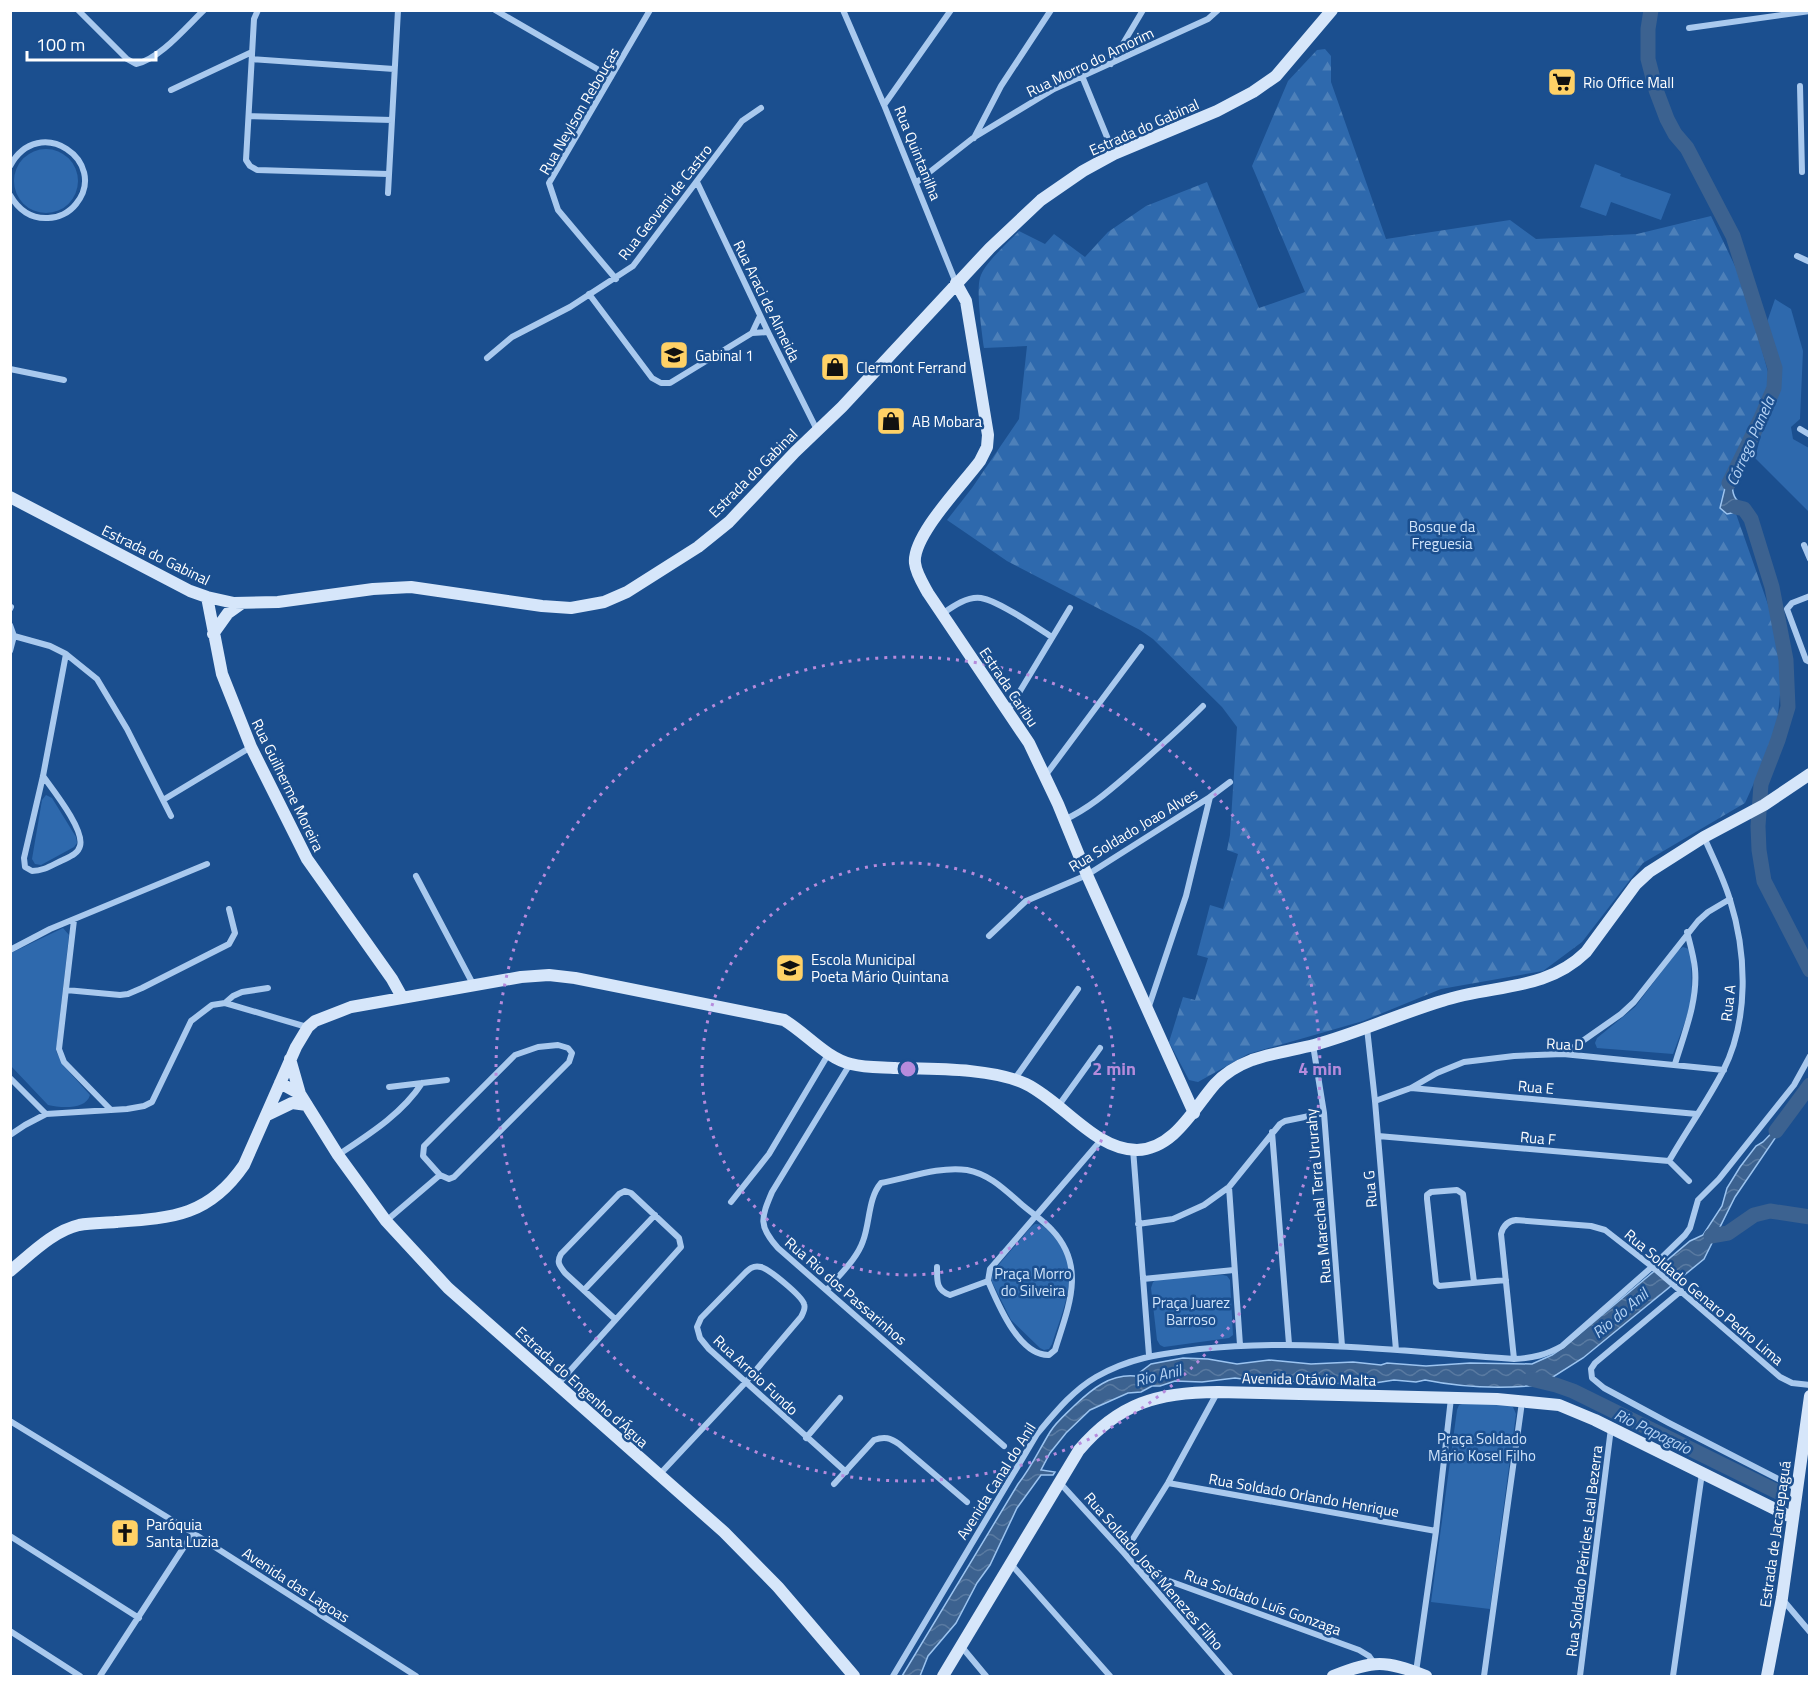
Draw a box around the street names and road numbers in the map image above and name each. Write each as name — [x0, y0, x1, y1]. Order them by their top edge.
street label: Rua Morro do Amorim — [1022, 21, 1158, 103]
street label: Rua Neylson Rebouças — [533, 43, 625, 179]
street label: Estrada do Gabinal — [1085, 92, 1203, 162]
street label: Rua Quintanilha — [889, 102, 948, 204]
street label: Rua Geovani de Castro — [612, 139, 718, 265]
street label: Rua Araci de Almeida — [728, 236, 807, 366]
street label: Estrada do Gabinal — [703, 423, 803, 523]
street label: Estrada do Gabinal — [98, 519, 214, 591]
street label: Estrada Caribu — [974, 642, 1044, 732]
street label: Rua Guilherme Moreira — [246, 715, 330, 856]
street label: Rua Soldado Joao Alves — [1064, 782, 1202, 878]
street label: Rua A — [1714, 983, 1742, 1023]
street label: Rua D — [1546, 1032, 1584, 1056]
street label: Rua E — [1517, 1074, 1555, 1100]
street label: Rua Marechal Terra Ururahy — [1299, 1108, 1337, 1284]
street label: Rua F — [1519, 1125, 1557, 1151]
street label: Rua G — [1357, 1169, 1383, 1209]
street label: Rua Soldado Genaro Pedro Lima — [1619, 1223, 1789, 1371]
street label: Rua Rio dos Passarinhos — [780, 1231, 912, 1351]
street label: Estrada do Engenho d'Água — [510, 1321, 654, 1454]
street label: Rua Arroio Fundo — [708, 1329, 804, 1421]
street label: Avenida Otávio Malta — [1242, 1366, 1377, 1392]
street label: Avenida Canal do Anil — [951, 1418, 1041, 1544]
street label: Rua Soldado Péricles Leal Bezerra — [1560, 1443, 1608, 1658]
street label: Estrada de Jacarepaguá — [1753, 1459, 1797, 1609]
street label: Rua Soldado Orlando Henrique — [1207, 1467, 1401, 1523]
street label: Rua Soldado José Menezes Filho — [1079, 1487, 1229, 1655]
street label: Avenida das Lagoas — [238, 1542, 354, 1628]
street label: Rua Soldado Luís Gonzaga — [1181, 1563, 1345, 1641]

